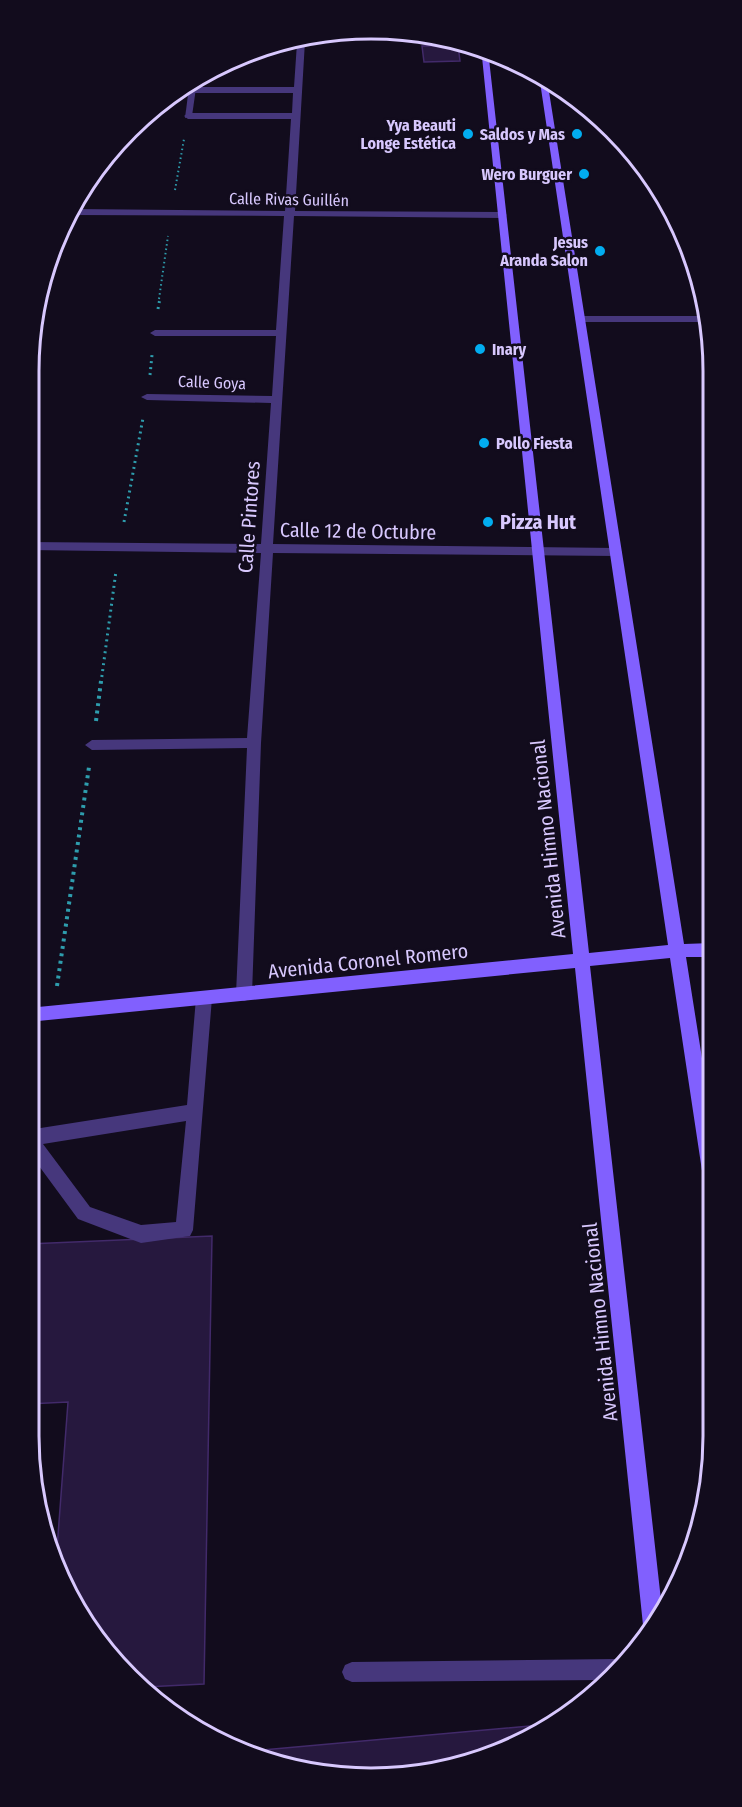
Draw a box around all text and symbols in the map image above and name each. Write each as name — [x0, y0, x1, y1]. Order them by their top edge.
place label: Yya Beauti Longe Estética — [360, 116, 456, 153]
place label: Saldos y Mas — [480, 125, 565, 144]
marker: Yya Beauti Longe Estética — [461, 127, 475, 141]
marker: Saldos y Mas — [570, 127, 584, 141]
place label: Wero Burguer — [481, 165, 572, 184]
marker: Wero Burguer — [577, 167, 591, 181]
street label: Calle Rivas Guillén — [229, 189, 349, 210]
place label: Jesus Aranda Salon — [499, 233, 588, 270]
marker: Jesus Aranda Salon — [593, 244, 607, 258]
place label: Inary — [492, 340, 526, 359]
marker: Inary — [473, 342, 487, 356]
street label: Calle Goya — [178, 372, 246, 393]
place label: Pollo Fiesta — [496, 434, 573, 453]
marker: Pollo Fiesta — [477, 436, 491, 450]
street label: Calle Pintores — [233, 460, 265, 574]
place label: Pizza Hut — [500, 510, 577, 534]
marker: Pizza Hut — [481, 515, 495, 529]
street label: Calle 12 de Octubre — [280, 518, 436, 544]
street label: Avenida Himno Nacional — [526, 738, 570, 940]
street label: Avenida Coronel Romero — [267, 939, 469, 983]
street label: Avenida Himno Nacional — [578, 1221, 622, 1423]

